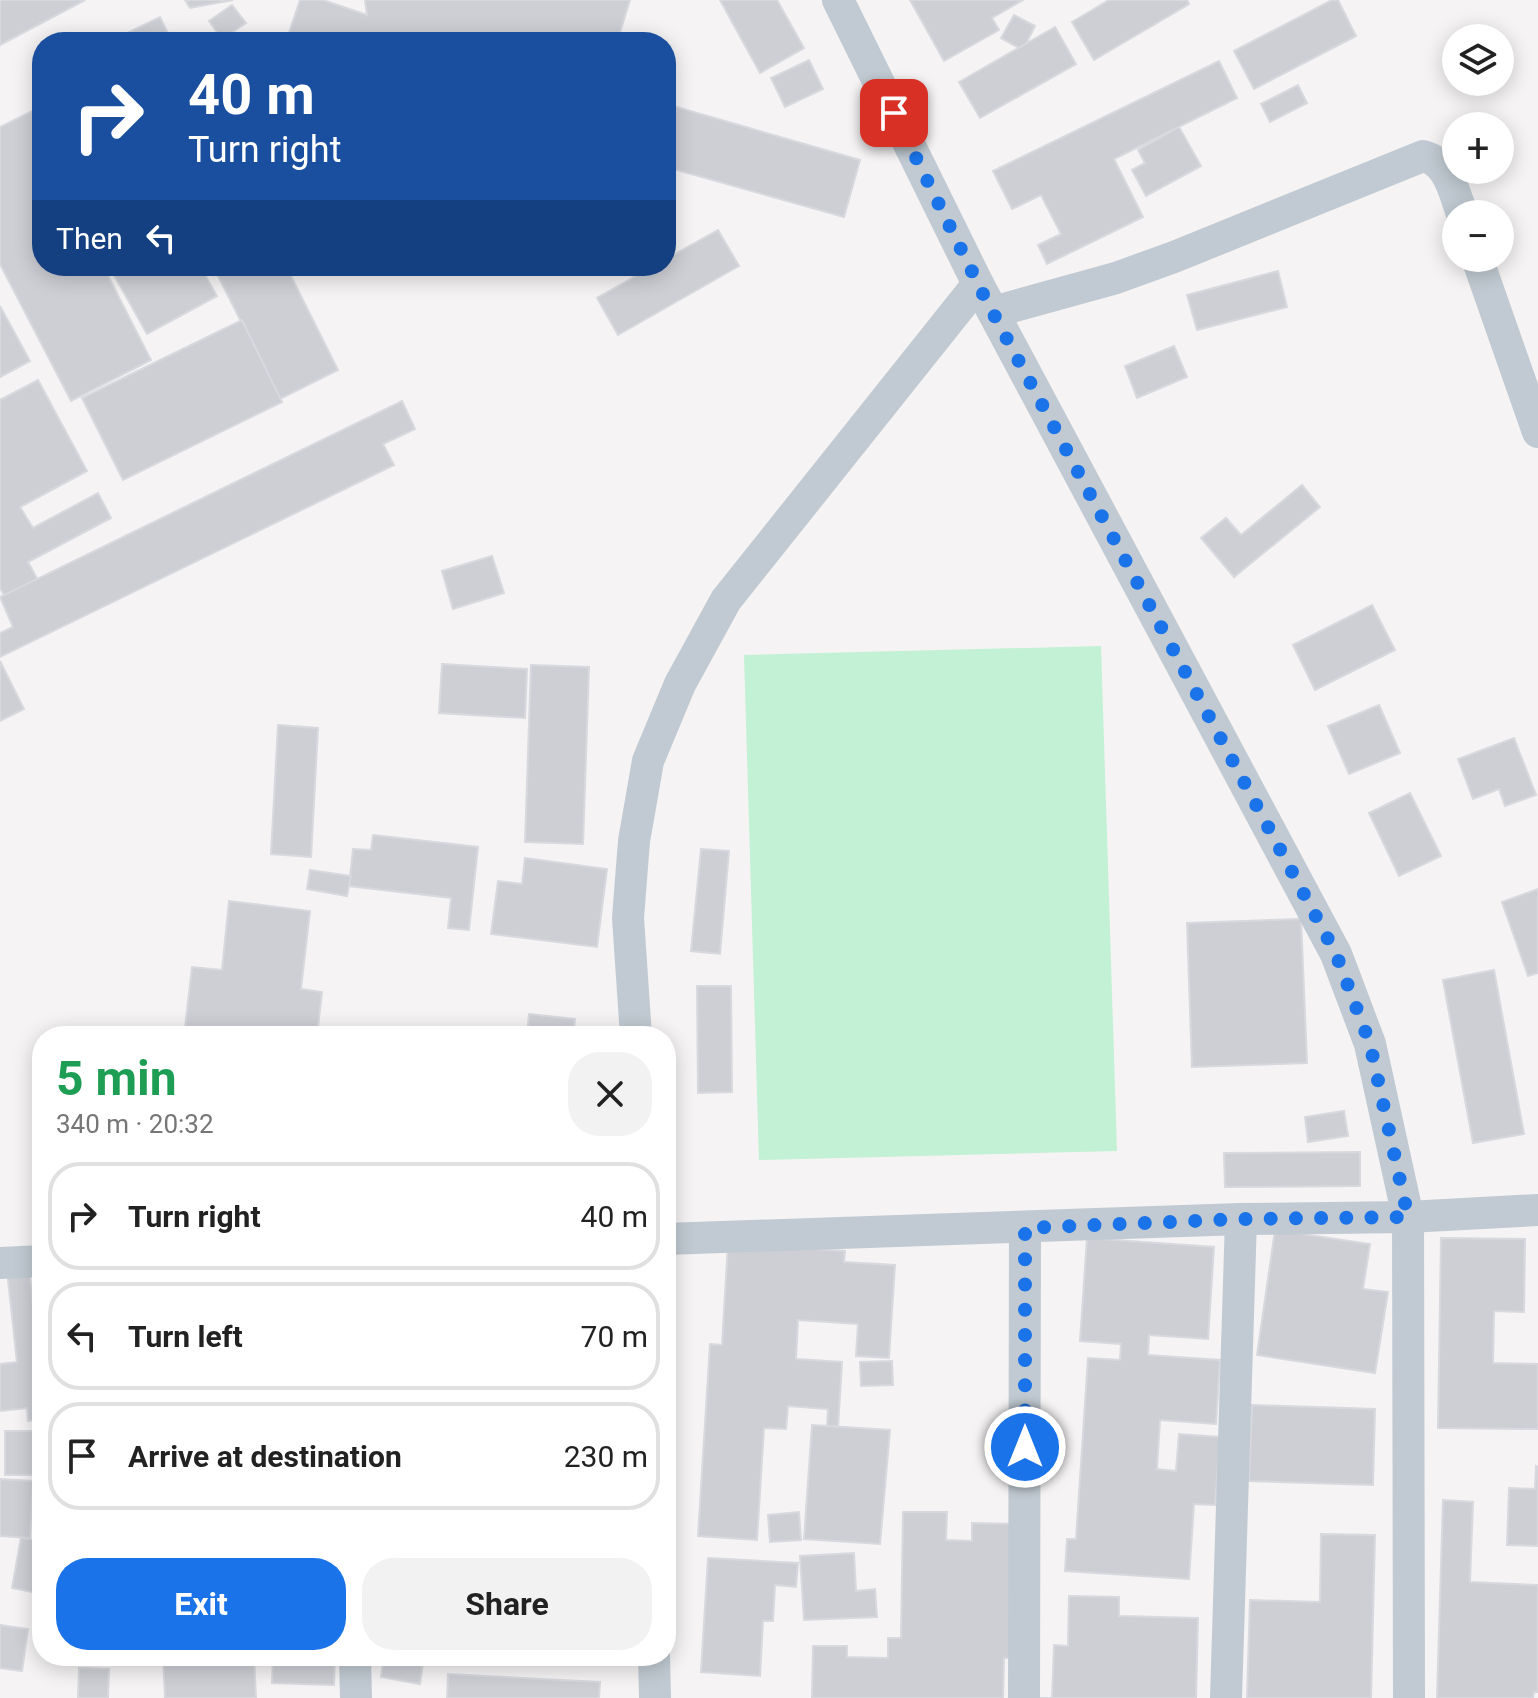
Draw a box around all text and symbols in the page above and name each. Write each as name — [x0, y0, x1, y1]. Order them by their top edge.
map controls — [1442, 24, 1514, 272]
button: layers — [1442, 24, 1514, 96]
text: 40 m — [188, 62, 315, 128]
icon: right — [56, 64, 160, 168]
pin — [860, 79, 928, 147]
icon: arrive — [872, 91, 916, 135]
button: + — [1442, 112, 1514, 184]
text: Turn right — [188, 129, 341, 171]
button: − — [1442, 200, 1514, 272]
icon: left — [139, 216, 183, 260]
text: Then — [56, 221, 123, 256]
text: 5 min — [56, 1050, 177, 1107]
button: close — [568, 1052, 652, 1136]
text: 340 m · 20:32 — [56, 1109, 214, 1139]
icon: right — [60, 1194, 104, 1238]
text: Turn right — [128, 1199, 261, 1234]
text: 40 m — [581, 1199, 648, 1234]
icon: left — [60, 1314, 104, 1358]
text: Turn left — [128, 1319, 243, 1354]
text: 70 m — [581, 1319, 648, 1354]
position arrow — [983, 1405, 1067, 1489]
icon: arrive — [60, 1434, 104, 1478]
text: Arrive at destination — [128, 1439, 402, 1474]
text: 230 m — [564, 1439, 648, 1474]
button: Exit — [56, 1558, 346, 1650]
button: Share — [362, 1558, 652, 1650]

